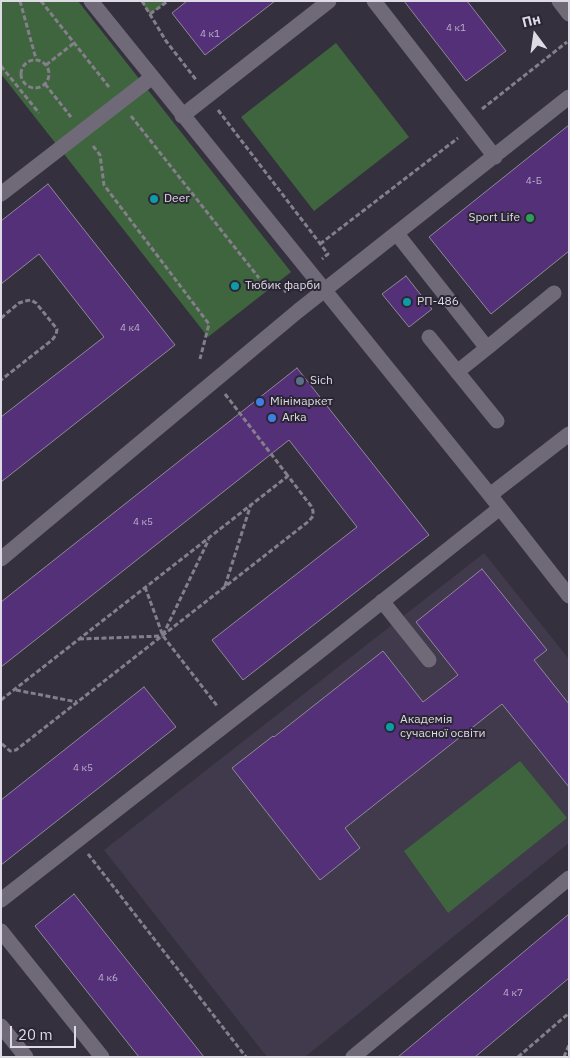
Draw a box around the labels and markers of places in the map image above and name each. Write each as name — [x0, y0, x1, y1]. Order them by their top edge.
place label: Deer — [164, 192, 190, 206]
marker: Deer — [148, 193, 160, 205]
place label: Sport Life — [468, 211, 520, 225]
marker: Sport Life — [524, 212, 536, 224]
place label: Тюбик фарби — [245, 279, 320, 293]
marker: Тюбик фарби — [229, 280, 241, 292]
place label: РП-486 — [417, 295, 459, 309]
marker: РП-486 — [401, 296, 413, 308]
place label: Sich — [310, 374, 333, 388]
marker: Sich — [294, 375, 306, 387]
place label: Мінімаркет — [270, 395, 333, 409]
marker: Мінімаркет — [254, 396, 266, 408]
place label: Arka — [282, 411, 307, 425]
marker: Arka — [266, 412, 278, 424]
place label: Академія сучасної освіти — [400, 713, 486, 741]
marker: Академія сучасної освіти — [384, 721, 396, 733]

